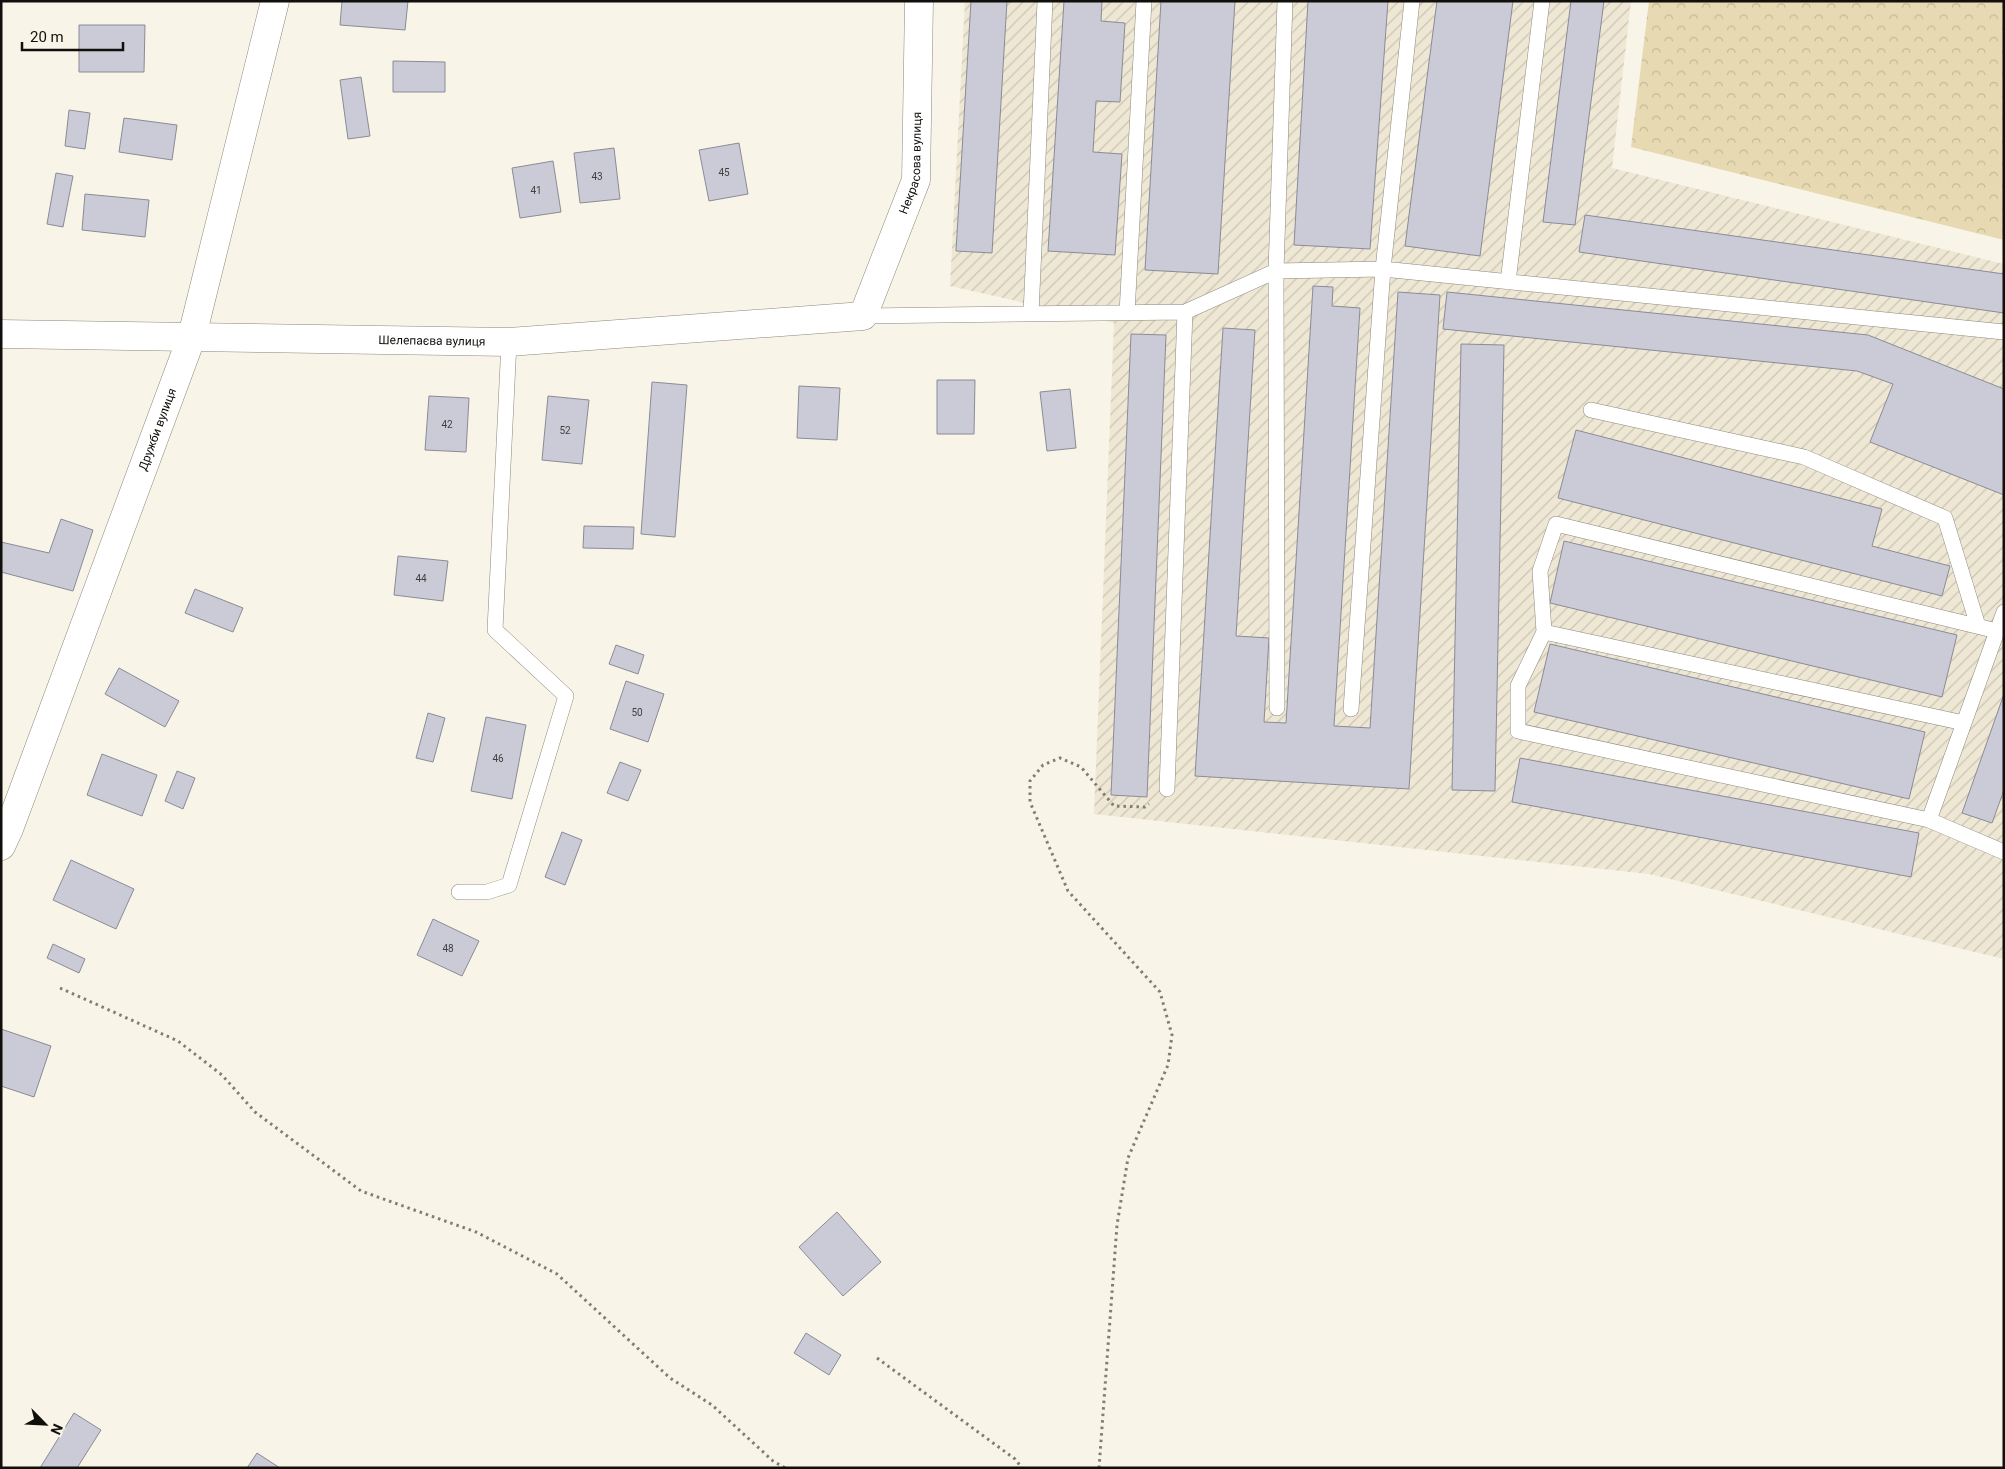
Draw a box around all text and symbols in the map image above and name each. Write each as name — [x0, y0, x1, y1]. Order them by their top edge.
scale bar — [22, 20, 124, 52]
text: 20 m — [30, 28, 64, 46]
street label: Некрасова вулиця — [896, 112, 924, 216]
house number: 45 — [718, 167, 730, 178]
house number: 43 — [591, 171, 603, 182]
house number: 41 — [530, 185, 542, 196]
street label: Шелепаєва вулиця — [378, 333, 486, 349]
street label: Дружби вулиця — [136, 386, 179, 473]
house number: 42 — [441, 419, 453, 430]
house number: 52 — [559, 425, 571, 436]
house number: 44 — [415, 573, 427, 584]
house number: 50 — [631, 707, 643, 718]
house number: 46 — [492, 753, 504, 764]
house number: 48 — [442, 943, 454, 954]
north arrow — [20, 1399, 70, 1449]
text: N — [48, 1422, 66, 1437]

